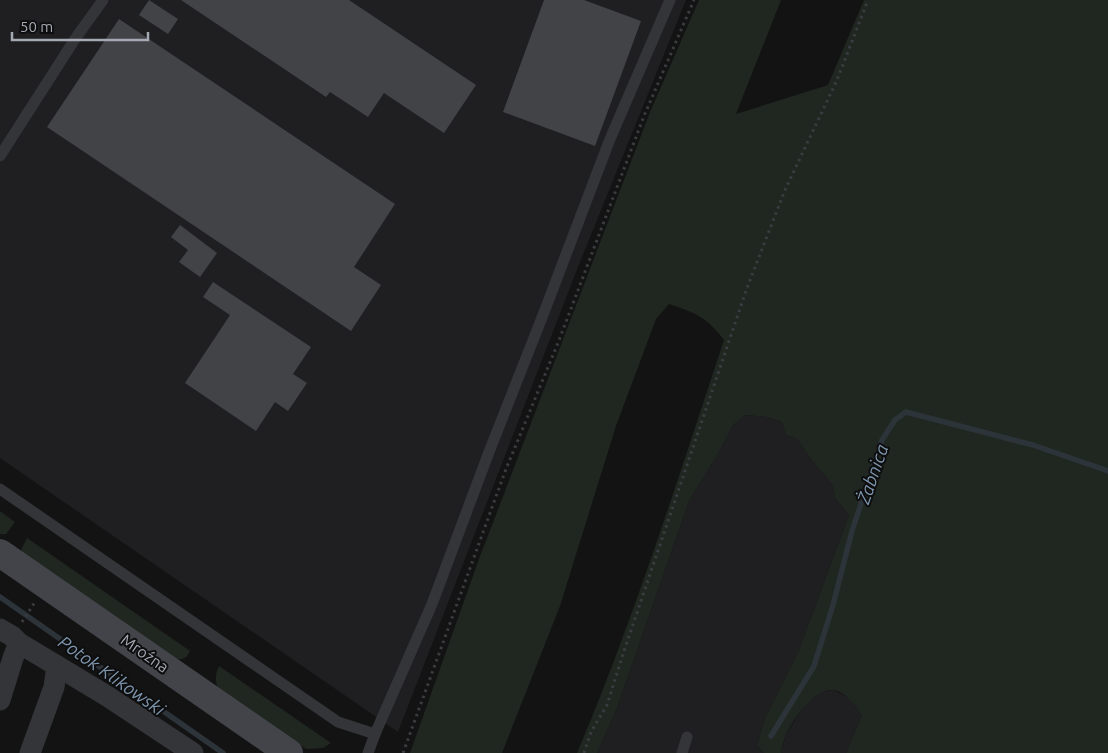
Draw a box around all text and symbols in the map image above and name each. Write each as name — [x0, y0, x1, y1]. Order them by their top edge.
scale bar — [12, 10, 149, 42]
text: 50 m — [20, 18, 53, 35]
water label: Żabnica — [852, 441, 892, 507]
street label: Mroźna — [118, 630, 172, 676]
water label: Potok Klikowski — [55, 631, 169, 719]

